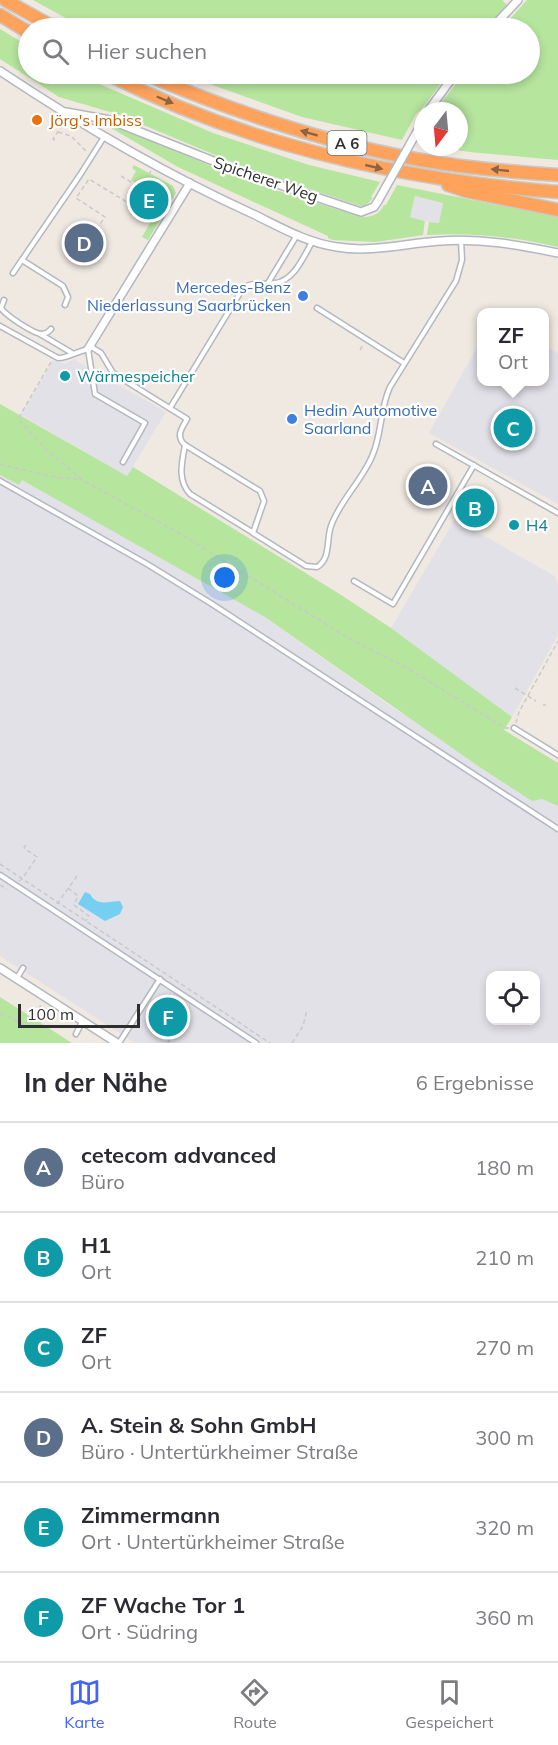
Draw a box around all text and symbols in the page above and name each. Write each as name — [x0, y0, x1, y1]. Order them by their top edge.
search box — [18, 18, 540, 84]
icon: search — [39, 35, 72, 68]
text: Hier suchen — [87, 37, 207, 65]
one-way arrow — [157, 95, 175, 105]
north arrow — [414, 102, 468, 156]
place label: Jörg's Imbiss — [49, 110, 142, 130]
marker: Jörg's Imbiss — [30, 113, 44, 127]
one-way arrow — [300, 128, 318, 137]
road number: A 6 — [328, 131, 366, 155]
street label: Spicherer Weg — [211, 152, 321, 206]
one-way arrow — [364, 162, 383, 172]
one-way arrow — [490, 165, 509, 175]
pin: E — [130, 178, 168, 222]
pin: D — [64, 220, 104, 266]
place label: Mercedes-Benz Niederlassung Saarbrücken — [87, 277, 291, 315]
marker: Mercedes-Benz Niederlassung Saarbrücken — [296, 289, 310, 303]
popup — [477, 308, 549, 386]
text: ZF — [498, 321, 524, 349]
text: Ort — [498, 349, 528, 374]
place label: Wärmespeicher — [77, 366, 195, 386]
marker: Wärmespeicher — [58, 369, 72, 383]
place label: Hedin Automotive Saarland — [304, 400, 437, 438]
pin: C — [494, 406, 532, 450]
marker: Hedin Automotive Saarland — [285, 412, 299, 426]
pin: A — [408, 464, 448, 508]
pin: B — [456, 486, 494, 530]
place label: H4 — [526, 515, 548, 535]
marker: H4 — [507, 518, 521, 532]
your location — [210, 563, 239, 592]
map controls — [486, 971, 540, 1025]
button: locate — [486, 971, 540, 1025]
pin: F — [148, 994, 188, 1040]
scale bar — [18, 1001, 140, 1028]
text: 100 m — [27, 1004, 74, 1024]
text: In der Nähe — [24, 1066, 168, 1099]
text: 6 Ergebnisse — [416, 1070, 534, 1095]
text: cetecom advanced — [81, 1141, 276, 1169]
text: A — [36, 1155, 51, 1180]
text: 180 m — [475, 1155, 534, 1180]
text: Büro — [81, 1169, 125, 1194]
text: H1 — [81, 1231, 111, 1259]
text: B — [37, 1245, 50, 1270]
text: 210 m — [475, 1245, 534, 1270]
text: Ort — [81, 1259, 111, 1284]
text: ZF — [81, 1321, 107, 1349]
text: C — [37, 1335, 50, 1360]
text: 270 m — [475, 1335, 534, 1360]
text: Ort — [81, 1349, 111, 1374]
text: A. Stein & Sohn GmbH — [81, 1411, 317, 1439]
text: D — [36, 1425, 51, 1450]
text: 300 m — [475, 1425, 534, 1450]
text: Büro · Untertürkheimer Straße — [81, 1439, 358, 1464]
text: Zimmermann — [81, 1501, 220, 1529]
text: E — [38, 1515, 49, 1540]
text: 320 m — [475, 1515, 534, 1540]
text: Ort · Untertürkheimer Straße — [81, 1529, 345, 1554]
text: ZF Wache Tor 1 — [81, 1591, 245, 1619]
text: F — [38, 1605, 49, 1630]
text: 360 m — [475, 1605, 534, 1630]
text: Ort · Südring — [81, 1619, 198, 1644]
tab: Karte — [64, 1676, 105, 1732]
tab: Route — [233, 1676, 277, 1732]
tab: Gespeichert — [405, 1676, 494, 1732]

